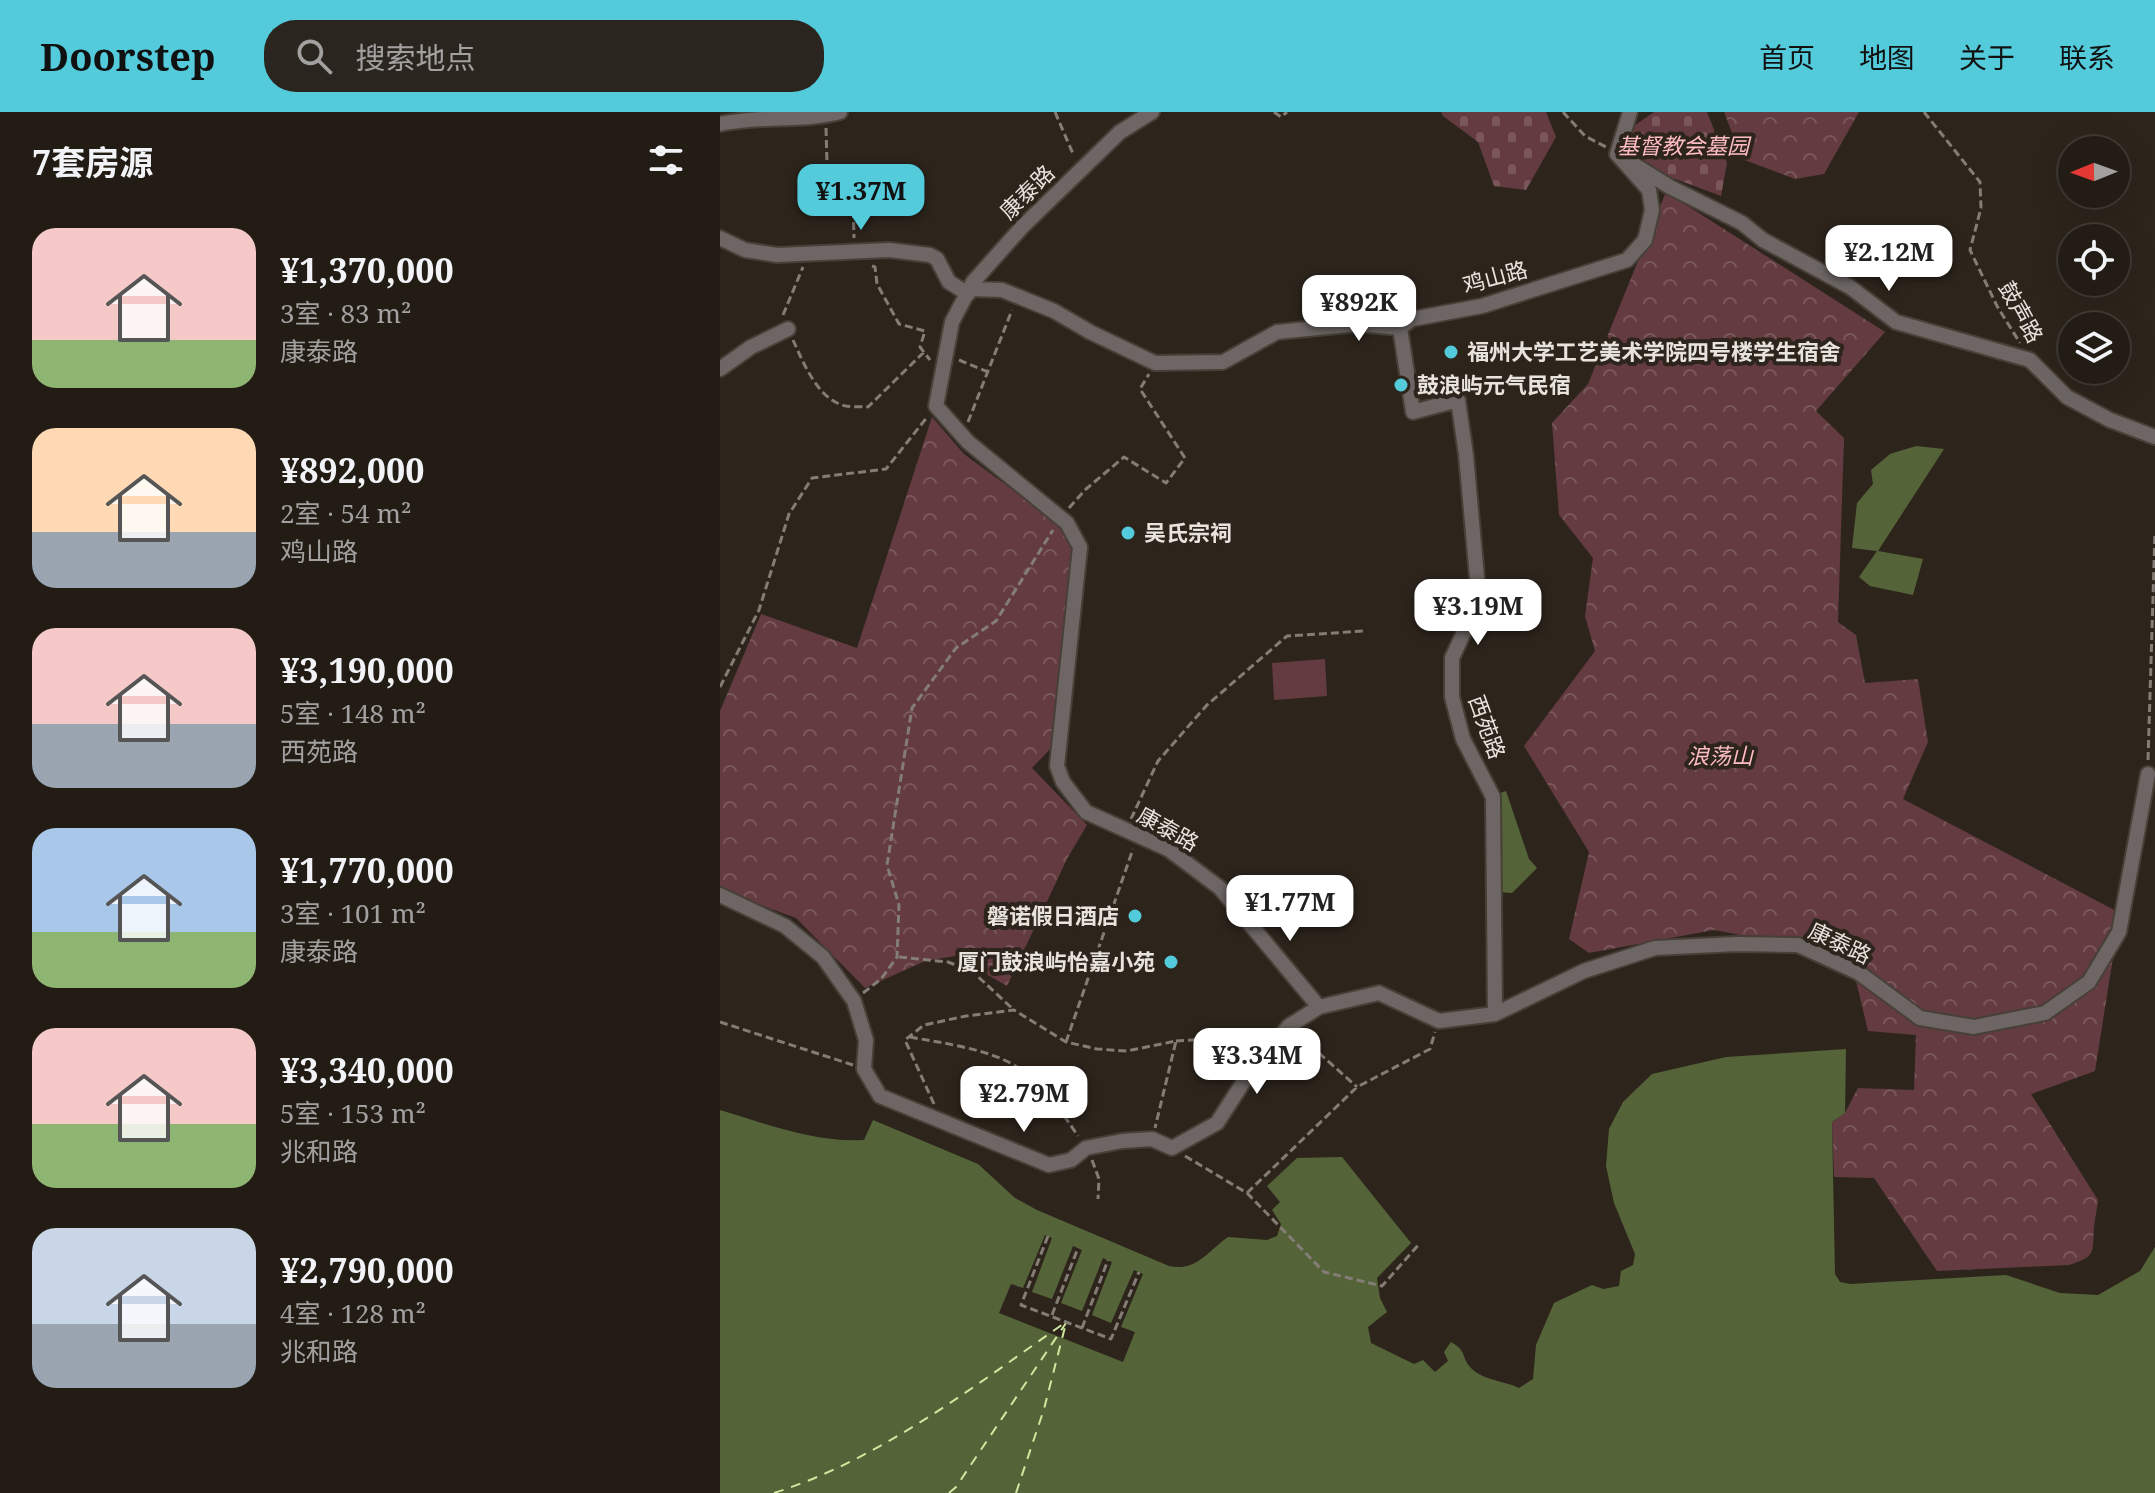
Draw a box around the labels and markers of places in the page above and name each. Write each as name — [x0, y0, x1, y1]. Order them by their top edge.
pin: ¥1.37M — [796, 164, 926, 232]
pin: ¥2.12M — [1824, 225, 1954, 293]
pin: ¥892K — [1303, 275, 1415, 343]
place label: 福州大学工艺美术学院四号楼学生宿舍 — [1467, 336, 1841, 366]
marker: 福州大学工艺美术学院四号楼学生宿舍 — [1442, 343, 1460, 361]
place label: 鼓浪屿元气民宿 — [1417, 369, 1571, 399]
marker: 鼓浪屿元气民宿 — [1392, 376, 1410, 394]
place label: 吴氏宗祠 — [1144, 517, 1232, 547]
marker: 吴氏宗祠 — [1119, 524, 1137, 542]
pin: ¥3.19M — [1413, 579, 1543, 647]
pin: ¥1.77M — [1225, 875, 1355, 943]
place label: 磐诺假日酒店 — [987, 900, 1119, 930]
marker: 磐诺假日酒店 — [1126, 907, 1144, 925]
place label: 厦门鼓浪屿怡嘉小苑 — [957, 946, 1155, 976]
marker: 厦门鼓浪屿怡嘉小苑 — [1162, 953, 1180, 971]
pin: ¥3.34M — [1192, 1028, 1322, 1096]
pin: ¥2.79M — [959, 1066, 1089, 1134]

